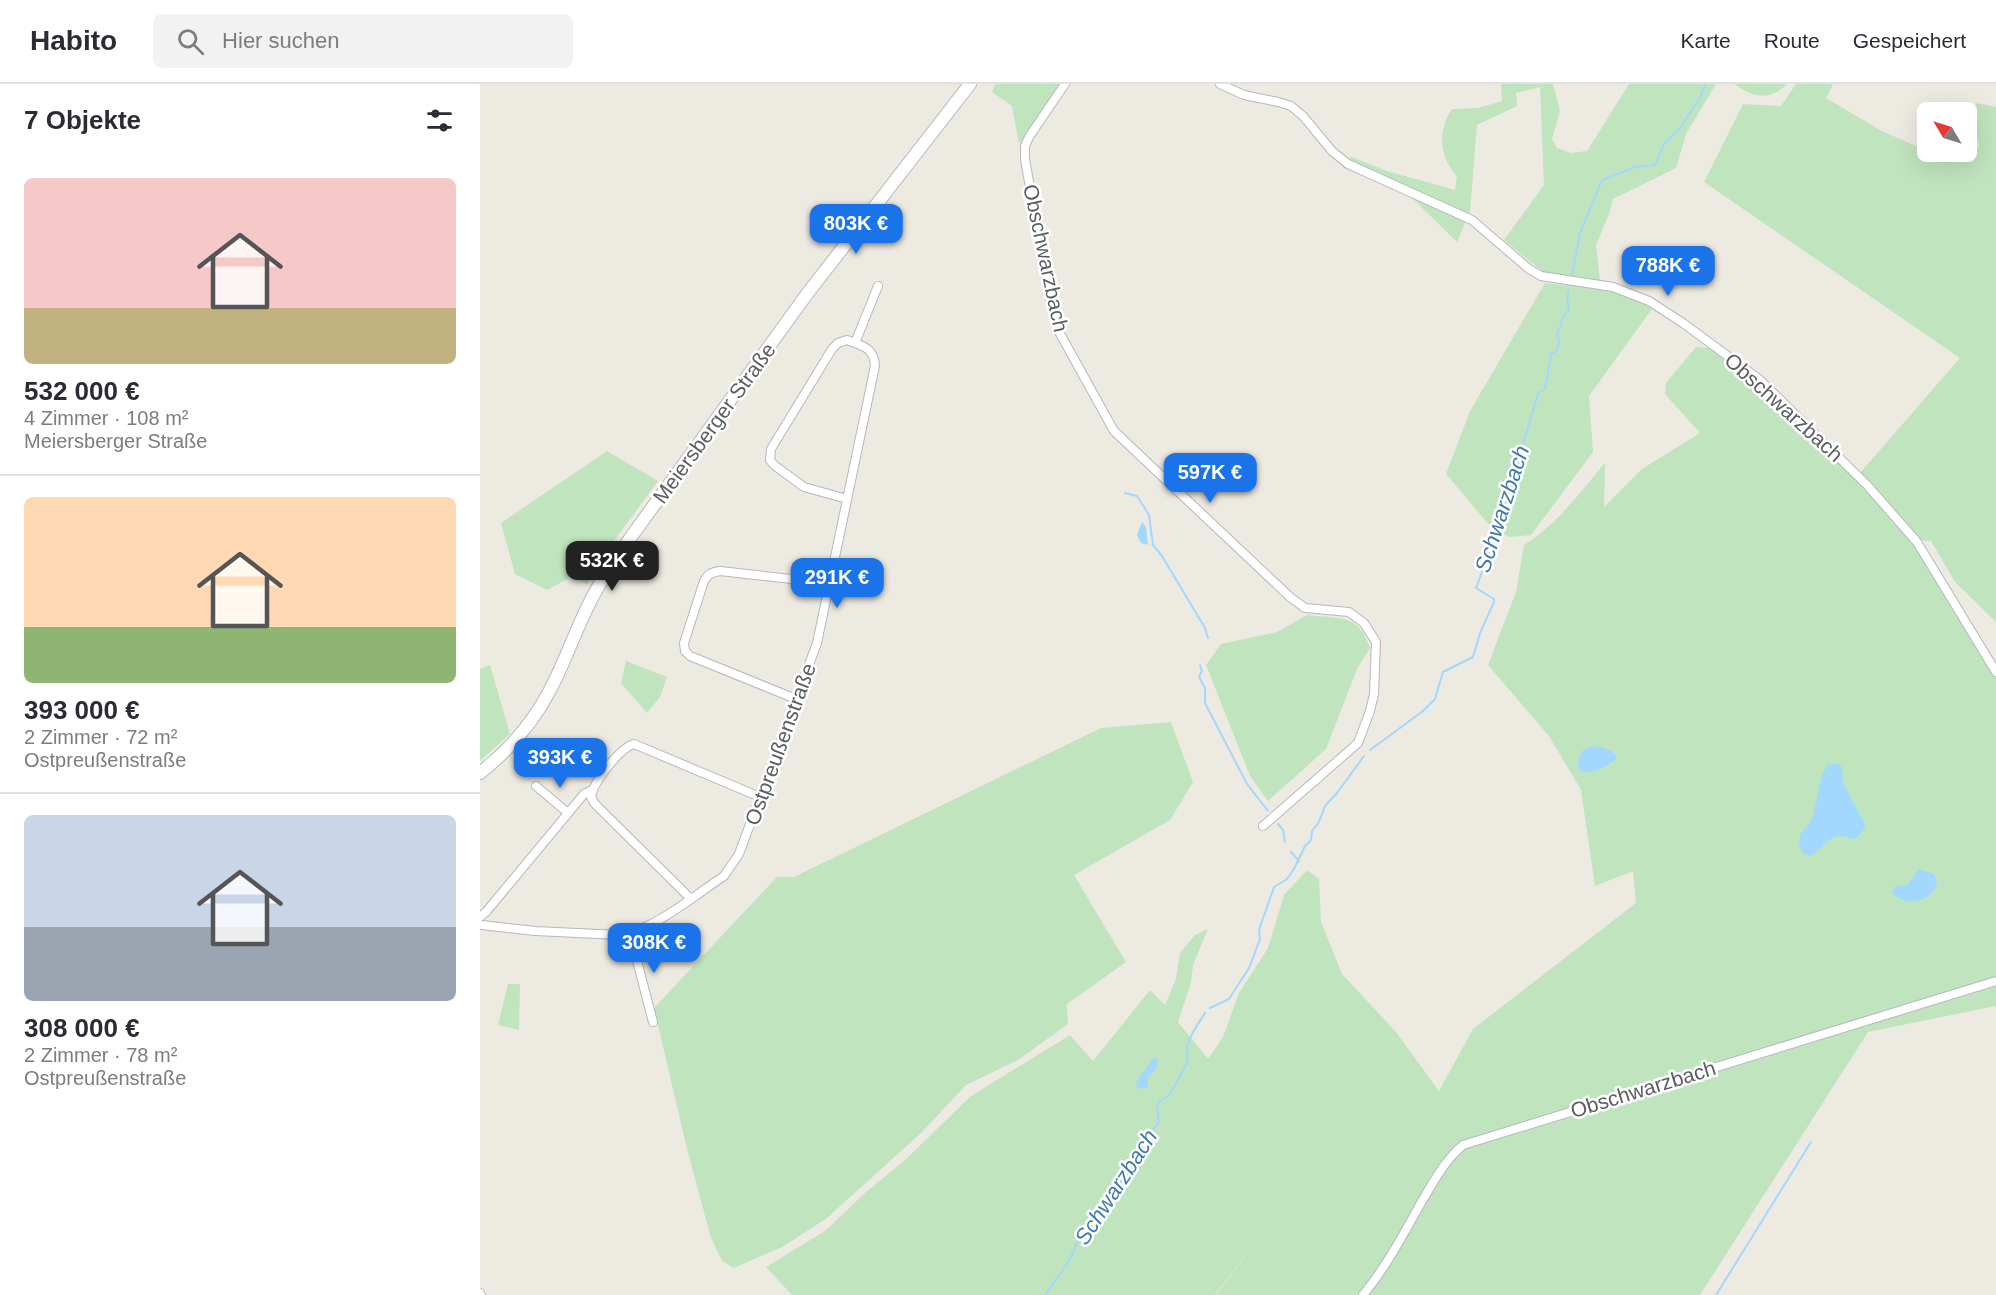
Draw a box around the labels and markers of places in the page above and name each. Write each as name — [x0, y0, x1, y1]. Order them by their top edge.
pin: 803K € — [807, 204, 905, 255]
pin: 788K € — [1619, 246, 1717, 297]
pin: 597K € — [1161, 453, 1259, 504]
pin: 532K € — [563, 541, 661, 592]
pin: 291K € — [788, 558, 886, 609]
pin: 393K € — [511, 738, 609, 789]
pin: 308K € — [605, 923, 703, 974]

